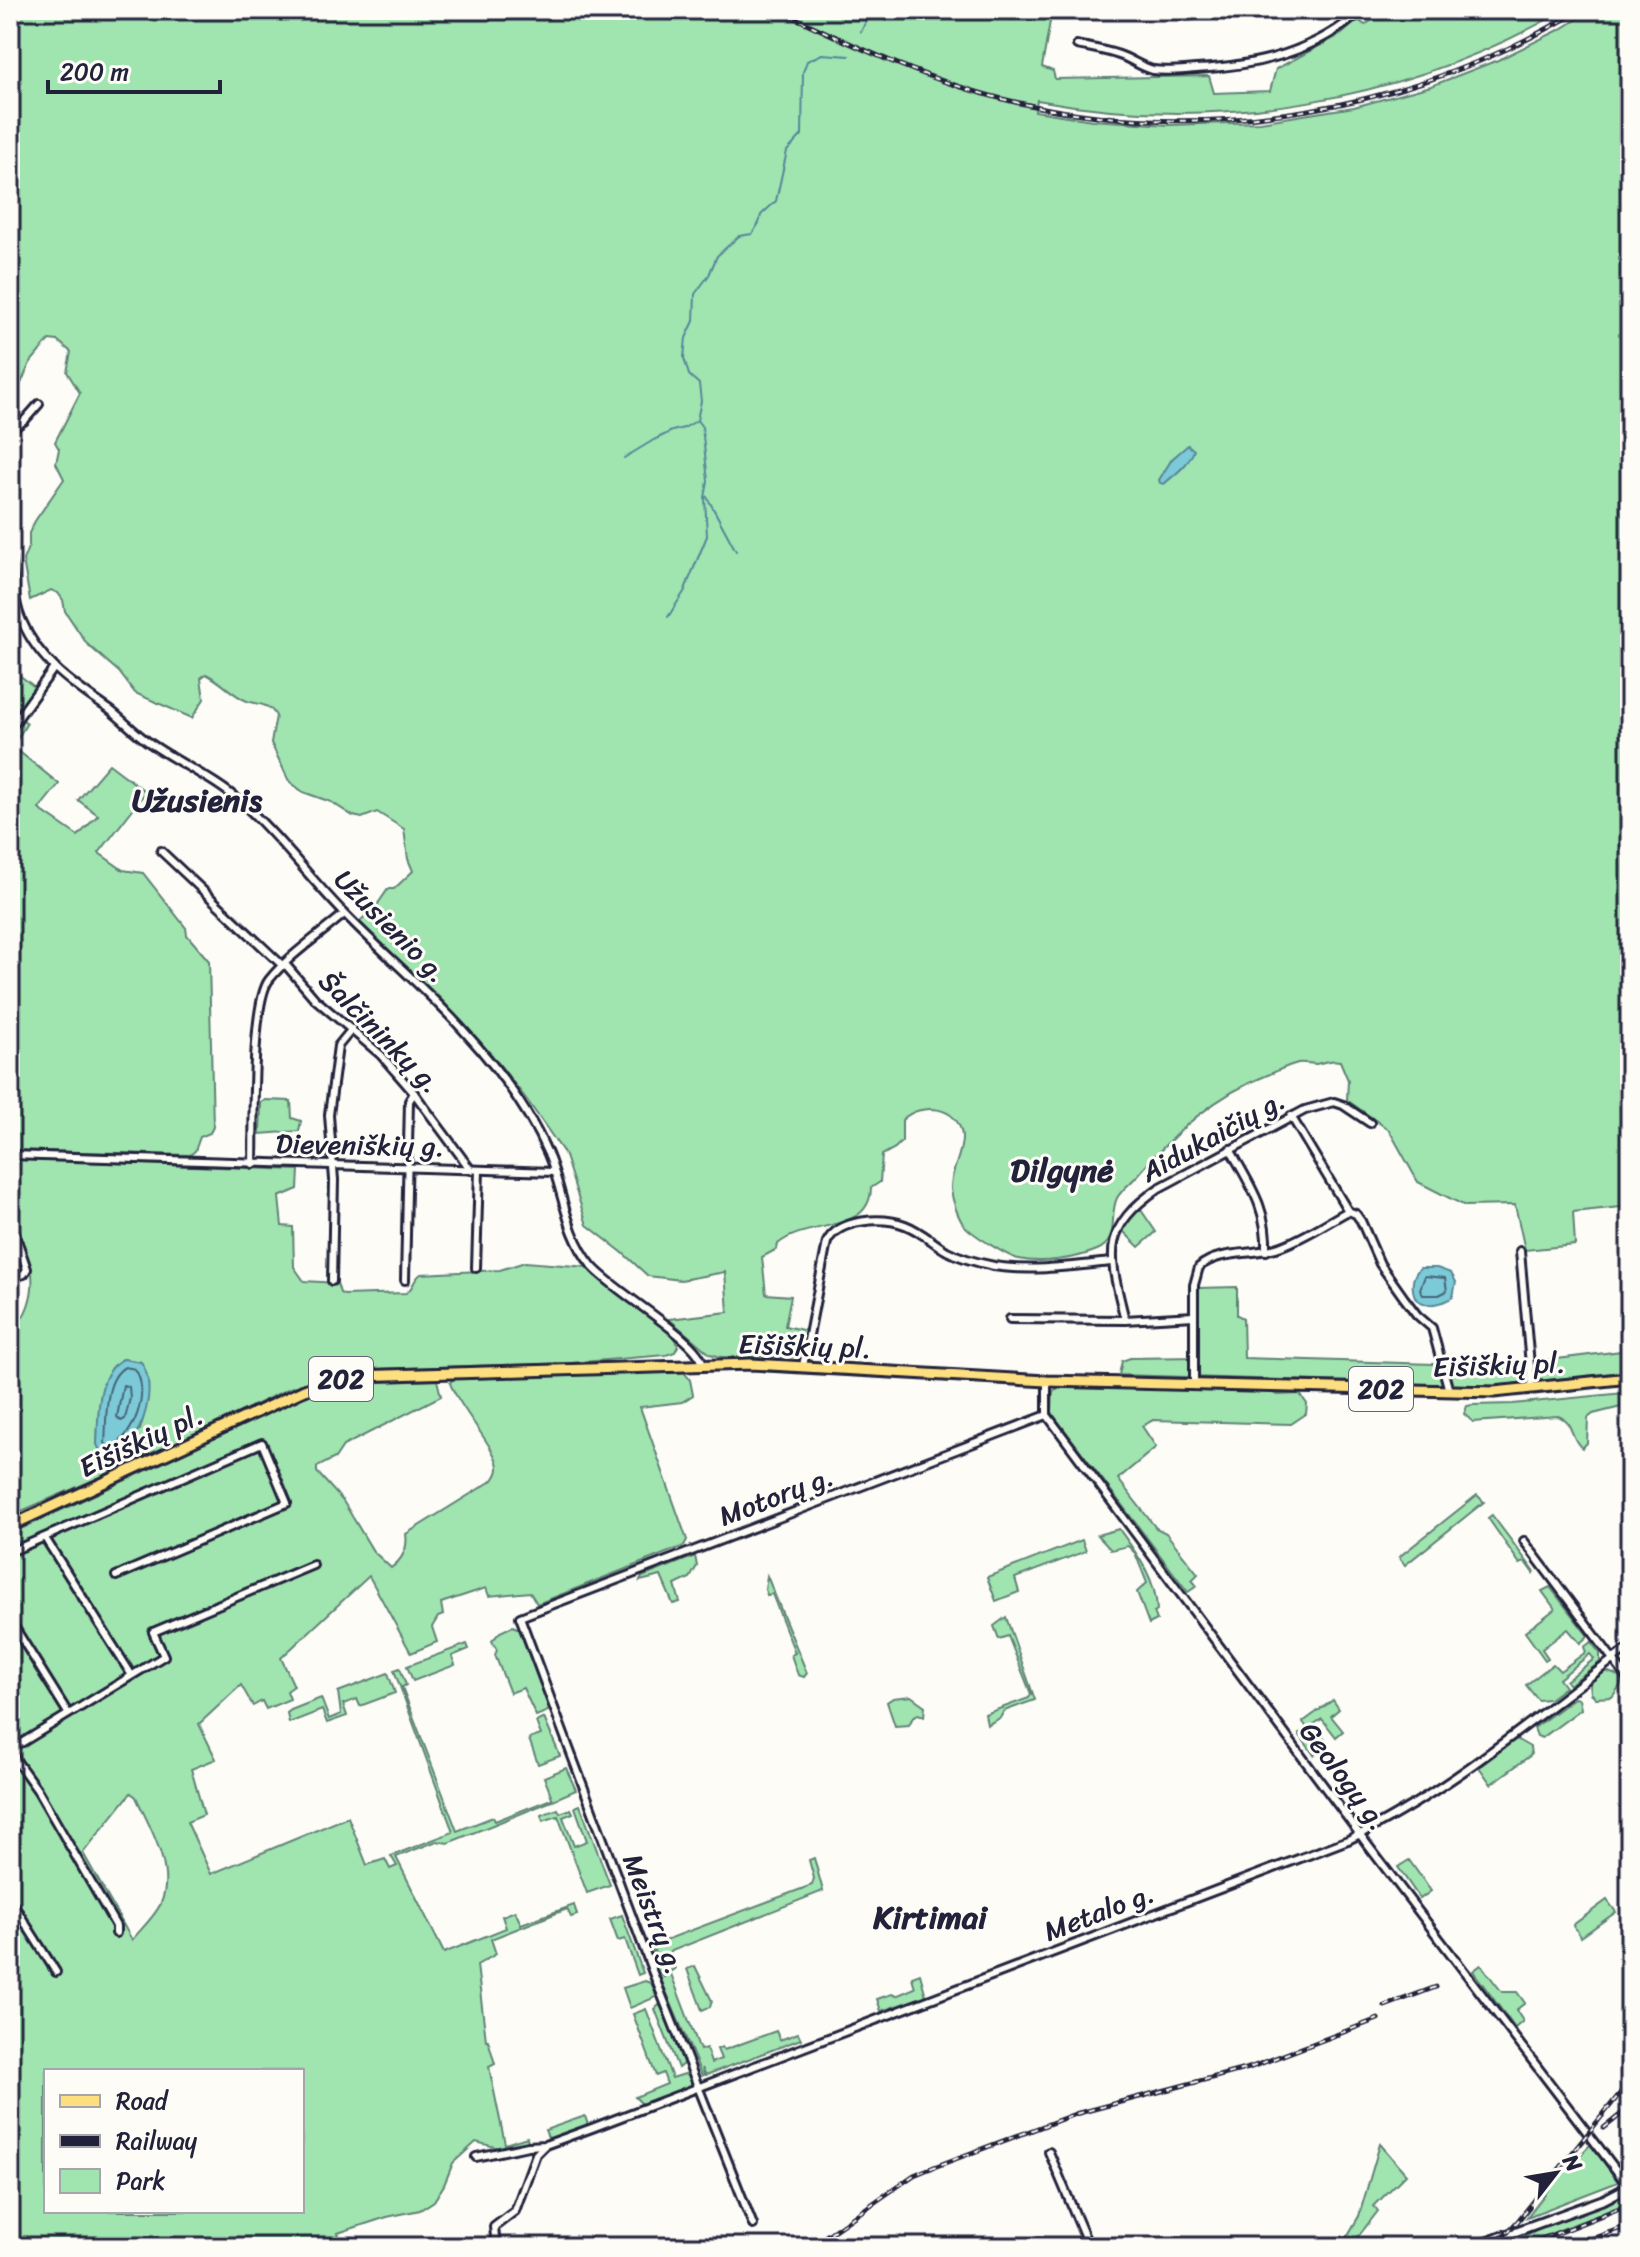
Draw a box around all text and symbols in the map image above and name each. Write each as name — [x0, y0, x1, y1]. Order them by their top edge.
scale bar — [48, 44, 220, 94]
text: 200 m — [60, 51, 129, 93]
district label: Užusienis — [132, 772, 263, 829]
street label: Užusienio g. — [322, 857, 460, 995]
street label: Šalčininkų g. — [306, 958, 454, 1106]
street label: Aidukaičių g. — [1131, 1076, 1294, 1196]
street label: Dieveniškių g. — [275, 1119, 445, 1171]
district label: Dilgynė — [1010, 1142, 1114, 1199]
street label: Eišiškių pl. — [738, 1319, 872, 1373]
street label: Eišiškių pl. — [1432, 1338, 1566, 1392]
road number: 202 — [309, 1357, 373, 1401]
road number: 202 — [1349, 1367, 1413, 1411]
street label: Eišiškių pl. — [70, 1391, 212, 1491]
street label: Motorų g. — [711, 1452, 841, 1540]
street label: Geologų g. — [1286, 1711, 1402, 1841]
street label: Meistrų g. — [608, 1846, 700, 1982]
street label: Metalo g. — [1036, 1868, 1162, 1956]
district label: Kirtimai — [872, 1889, 989, 1946]
legend — [44, 2069, 304, 2213]
text: Road — [116, 2080, 170, 2122]
text: Railway — [116, 2120, 198, 2162]
north arrow — [1516, 2133, 1596, 2213]
text: N — [1552, 2146, 1594, 2180]
text: Park — [116, 2160, 165, 2202]

